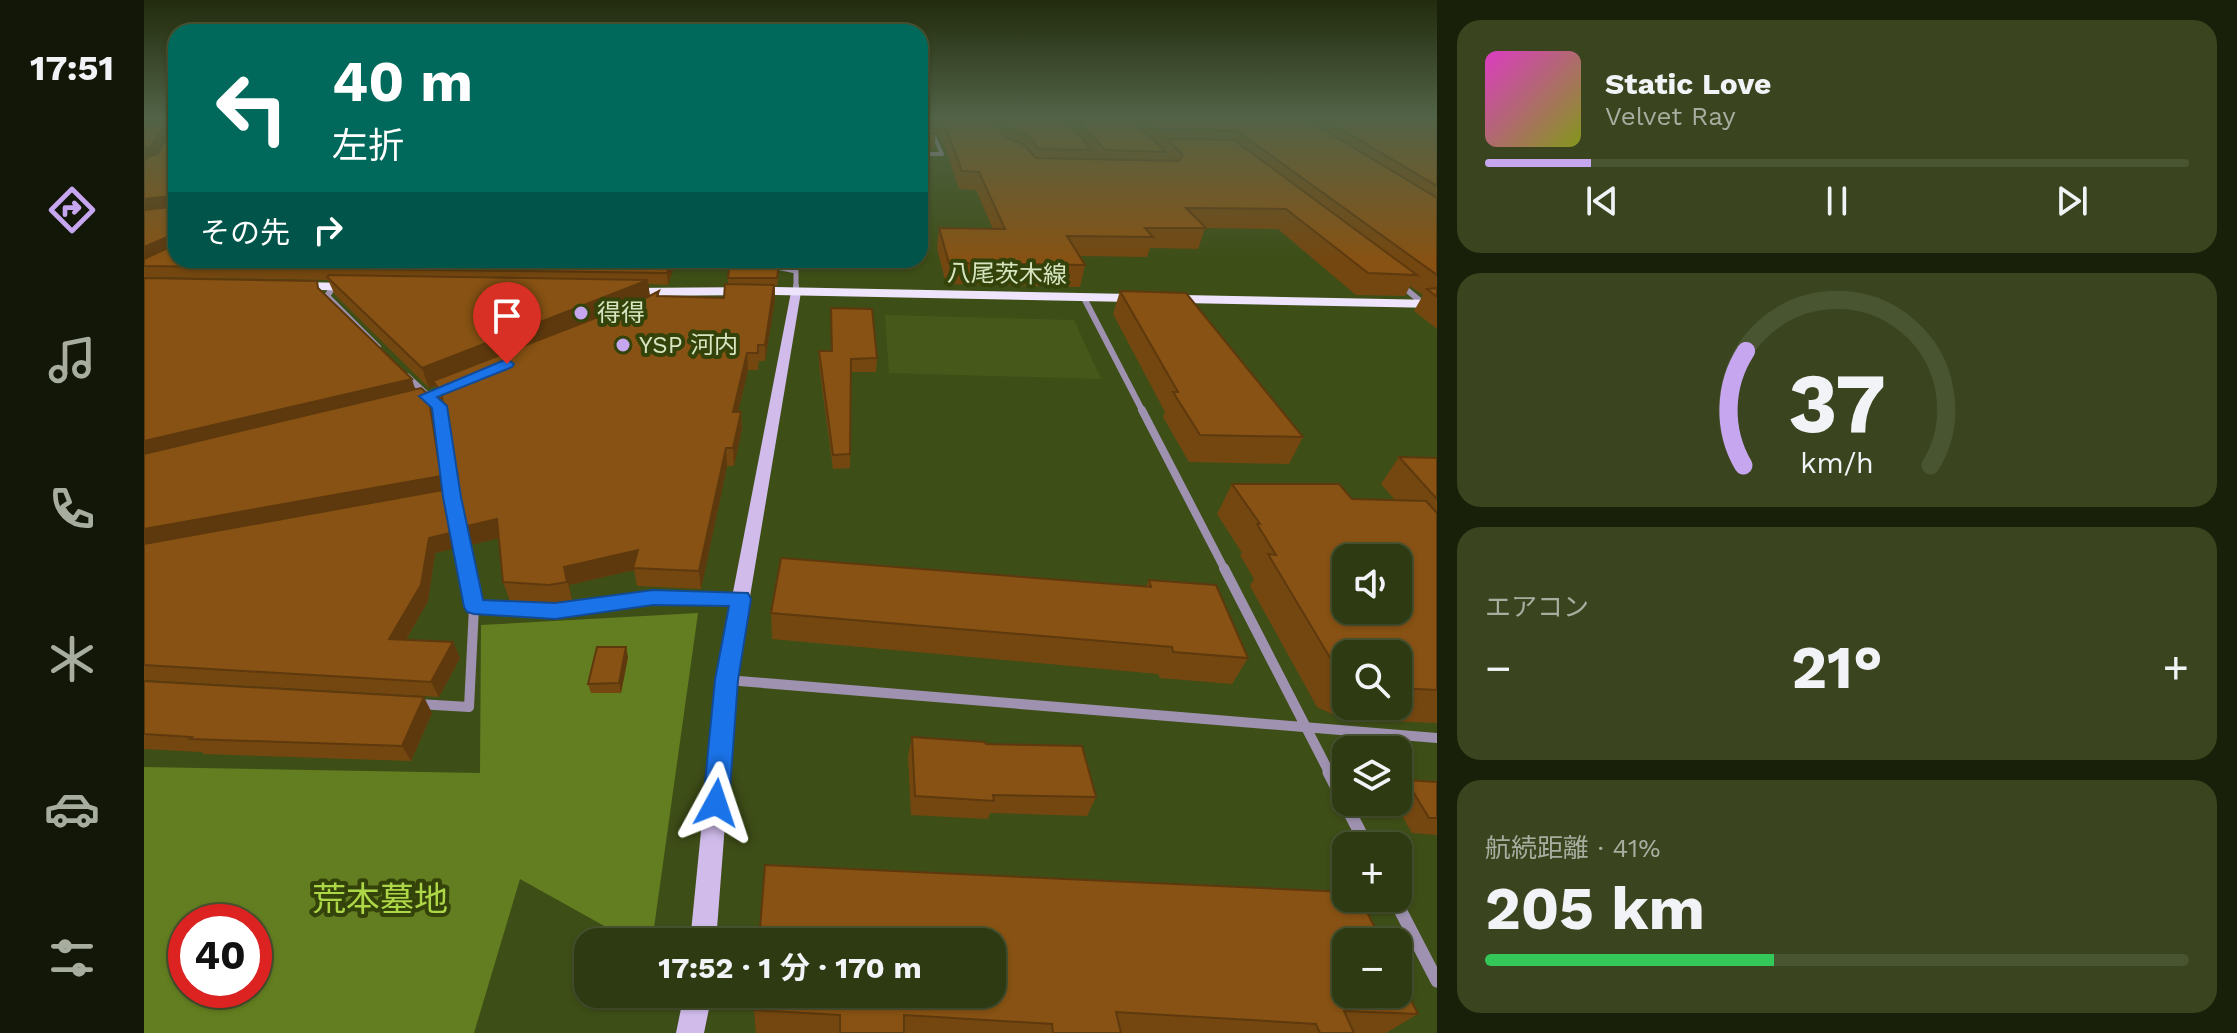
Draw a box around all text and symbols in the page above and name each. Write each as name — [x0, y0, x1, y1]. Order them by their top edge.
text: 17:51 — [30, 47, 114, 89]
text: 40 m — [332, 49, 473, 115]
icon: left — [200, 56, 304, 160]
text: Static Love — [1605, 66, 1771, 101]
text: Velvet Ray — [1605, 101, 1736, 131]
text: 左折 — [332, 125, 404, 167]
icon: previous — [1580, 179, 1624, 223]
icon: pause — [1815, 179, 1859, 223]
icon: next — [2050, 179, 2094, 223]
icon: directions — [44, 182, 100, 238]
icon: right — [306, 208, 350, 252]
text: その先 — [200, 215, 290, 250]
street label: 八尾茨木線 — [947, 259, 1067, 289]
pin — [473, 282, 541, 364]
icon: arrive — [485, 294, 529, 338]
place label: 得得 — [597, 299, 645, 327]
marker: 得得 — [572, 304, 590, 322]
place label: YSP 河内 — [639, 331, 738, 359]
icon: music — [44, 332, 100, 388]
marker: YSP 河内 — [614, 336, 632, 354]
text: 37 — [1788, 354, 1886, 451]
text: km/h — [1800, 446, 1874, 480]
icon: phone — [44, 481, 100, 537]
map controls — [1332, 544, 1412, 1008]
button: sound — [1332, 544, 1412, 624]
text: エアコン — [1485, 592, 1589, 622]
icon: climate — [44, 631, 100, 687]
text: 21° — [1791, 632, 1883, 703]
button: search — [1332, 640, 1412, 720]
text: − — [1485, 642, 1512, 694]
text: + — [2162, 642, 2189, 694]
button: layers — [1332, 736, 1412, 816]
position arrow — [674, 761, 758, 845]
icon: car — [44, 781, 100, 837]
button: + — [1332, 832, 1412, 912]
text: 航続距離 · 41% — [1485, 833, 1660, 863]
text: 205 km — [1485, 873, 1705, 944]
park label: 荒本墓地 — [312, 879, 448, 919]
speed limit sign: 40 — [168, 904, 272, 1008]
button: − — [1332, 928, 1412, 1008]
icon: filters — [44, 930, 100, 986]
text: 17:52 · 1 分 · 170 m — [658, 950, 922, 985]

